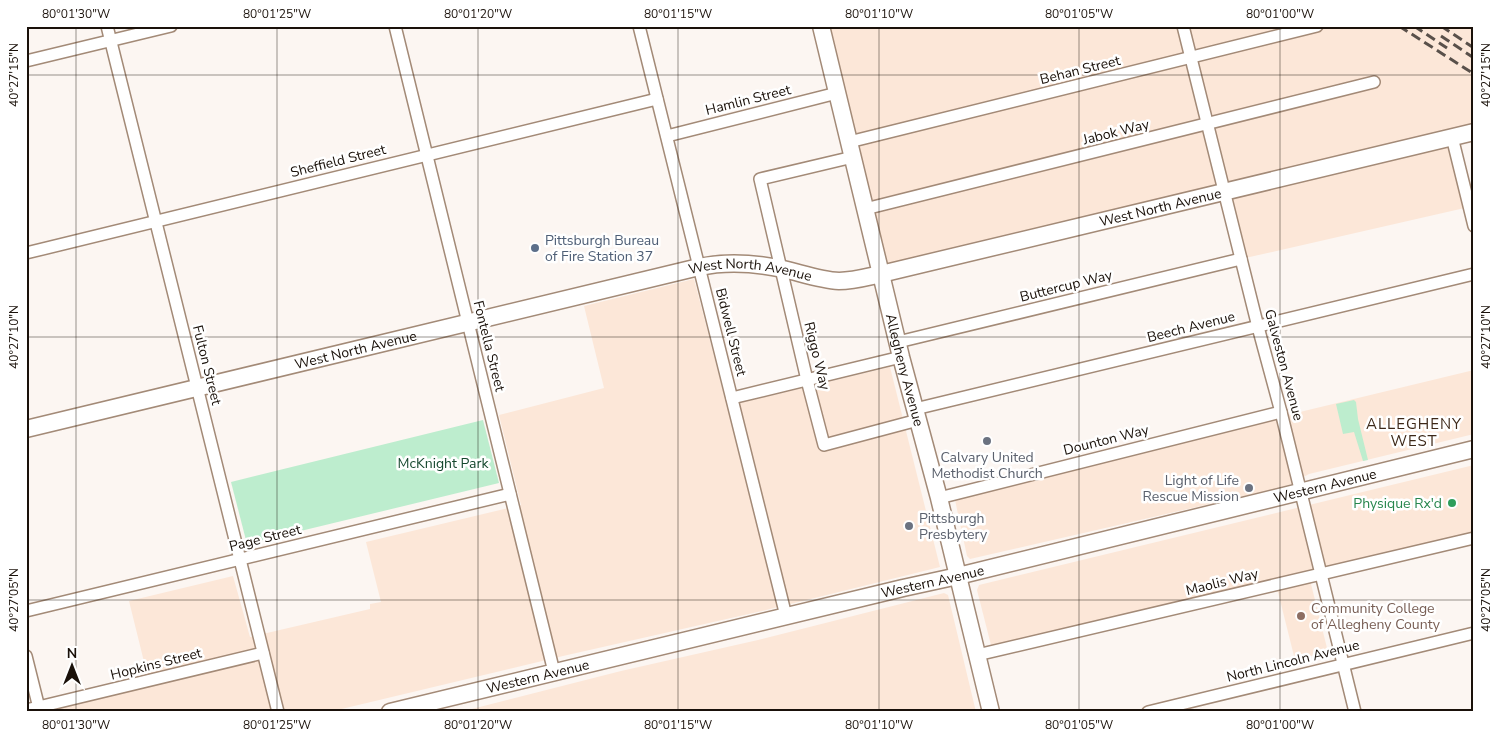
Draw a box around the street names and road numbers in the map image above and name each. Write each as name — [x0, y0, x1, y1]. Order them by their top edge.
street label: Behan Street — [1038, 51, 1122, 89]
street label: Hamlin Street — [703, 80, 793, 120]
street label: Jabok Way — [1080, 114, 1152, 150]
street label: Sheffield Street — [288, 140, 388, 182]
street label: West North Avenue — [1097, 183, 1223, 231]
street label: West North Avenue — [686, 254, 814, 286]
street label: Buttercup Way — [1018, 265, 1115, 307]
street label: Bidwell Street — [711, 286, 751, 378]
street label: Fontella Street — [469, 299, 509, 393]
street label: Beech Avenue — [1145, 307, 1237, 347]
street label: Galveston Avenue — [1260, 307, 1308, 423]
street label: Allegheny Avenue — [881, 312, 929, 428]
street label: Riggo Way — [799, 320, 835, 393]
street label: Fulton Street — [188, 323, 226, 407]
street label: West North Avenue — [293, 326, 419, 374]
street label: Dounton Way — [1061, 420, 1151, 460]
street label: Western Avenue — [1272, 464, 1378, 507]
street label: Page Street — [227, 520, 303, 556]
street label: Western Avenue — [879, 560, 986, 602]
street label: Maolis Way — [1184, 564, 1261, 600]
street label: North Lincoln Avenue — [1225, 635, 1361, 687]
street label: Hopkins Street — [108, 643, 204, 685]
street label: Western Avenue — [484, 655, 591, 698]

